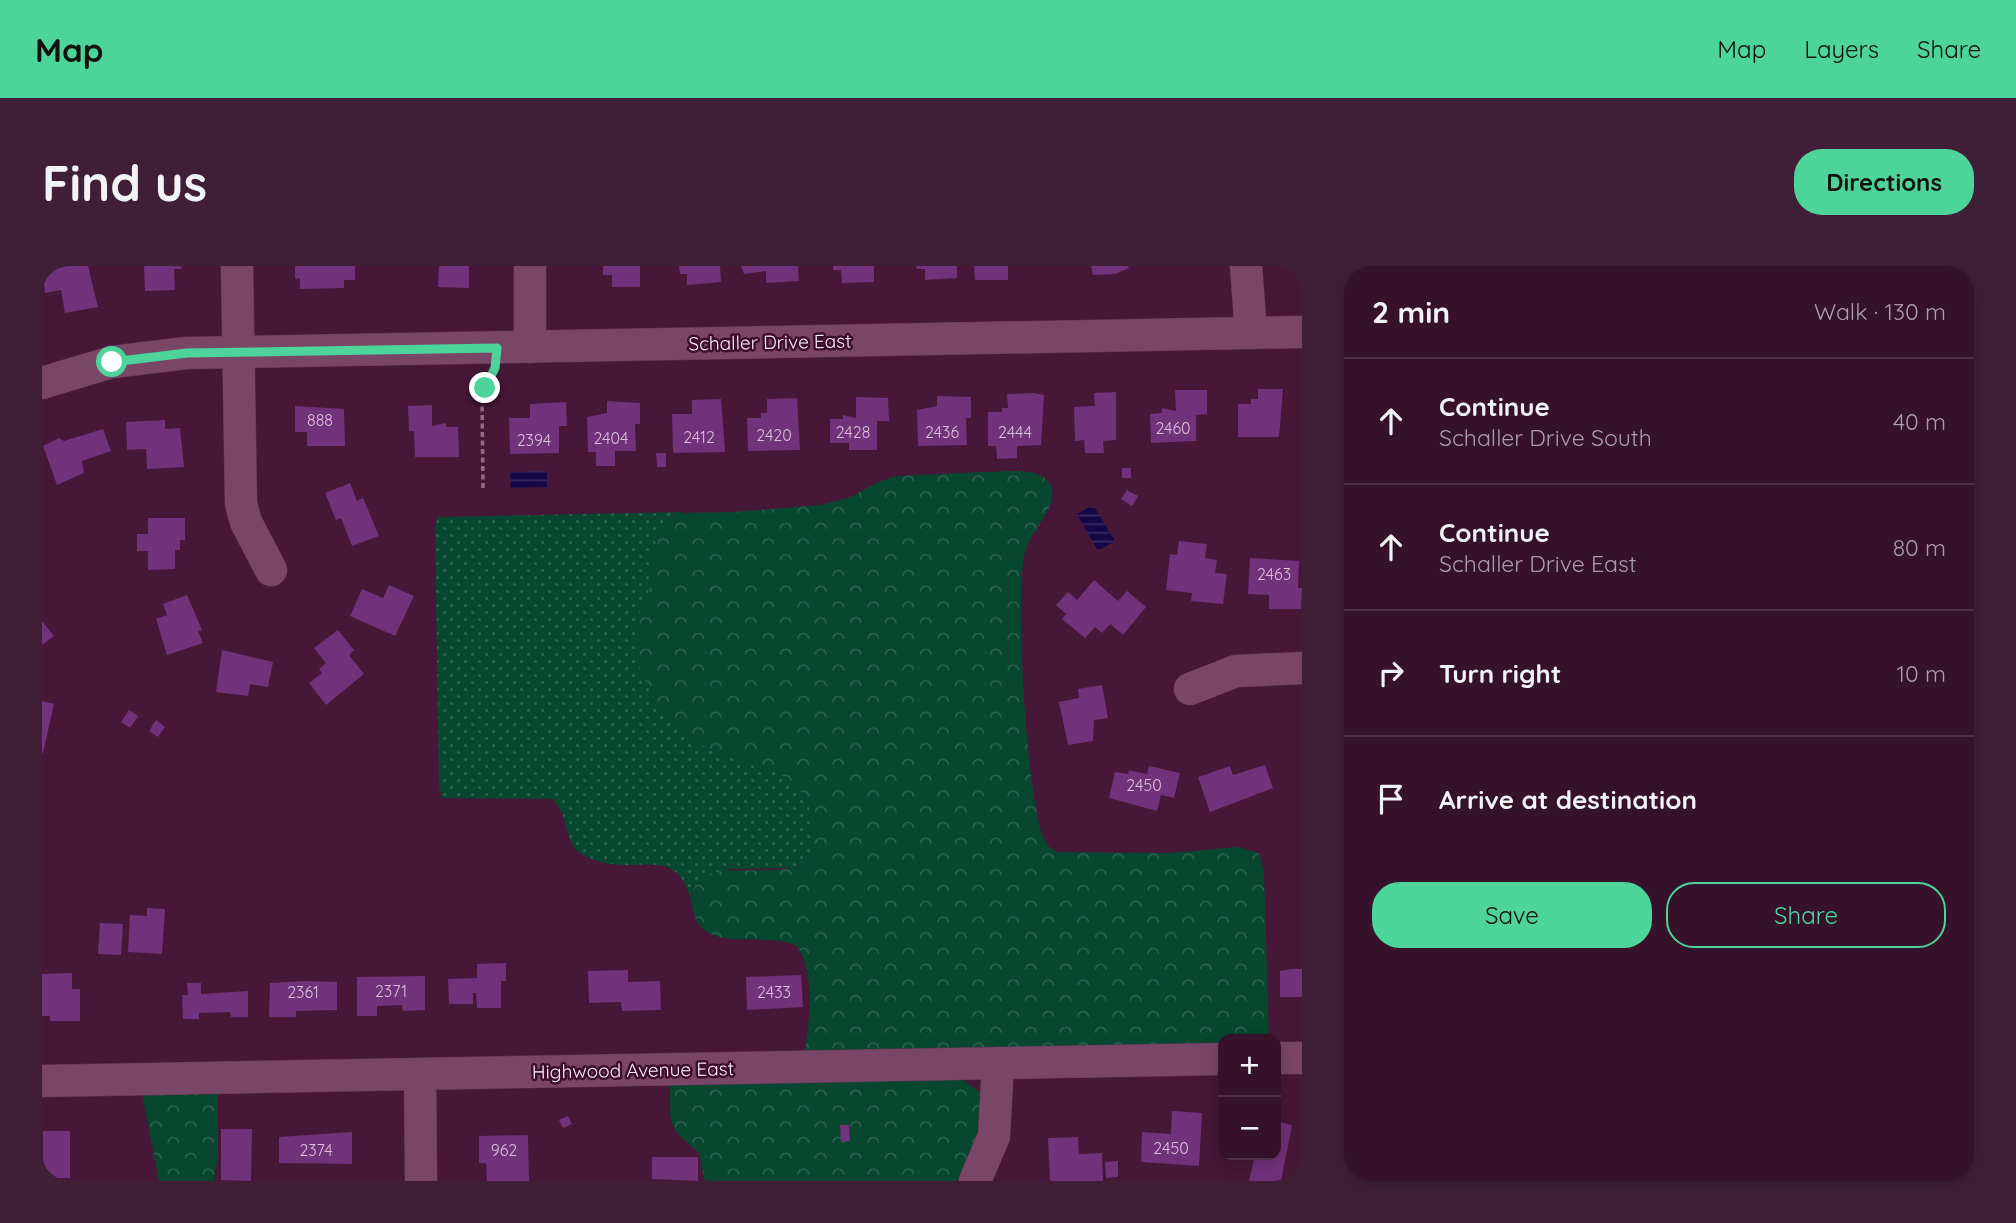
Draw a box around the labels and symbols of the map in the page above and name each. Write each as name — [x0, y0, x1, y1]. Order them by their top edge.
street label: Schaller Drive East — [688, 329, 852, 355]
route start — [96, 346, 127, 377]
route end — [469, 372, 500, 403]
house number: 888 — [307, 410, 333, 430]
house number: 2460 — [1155, 418, 1191, 438]
house number: 2428 — [836, 422, 870, 442]
house number: 2436 — [925, 422, 959, 442]
house number: 2444 — [998, 422, 1032, 442]
house number: 2420 — [756, 425, 792, 445]
house number: 2412 — [683, 427, 715, 447]
house number: 2404 — [593, 428, 629, 448]
house number: 2394 — [517, 430, 551, 450]
house number: 2463 — [1257, 564, 1291, 584]
house number: 2450 — [1126, 775, 1162, 795]
house number: 2371 — [375, 981, 407, 1001]
house number: 2361 — [287, 982, 319, 1002]
house number: 2433 — [757, 982, 791, 1002]
street label: Highwood Avenue East — [532, 1056, 734, 1084]
house number: 2450 — [1153, 1138, 1189, 1158]
house number: 2374 — [299, 1140, 333, 1160]
house number: 962 — [491, 1140, 517, 1160]

